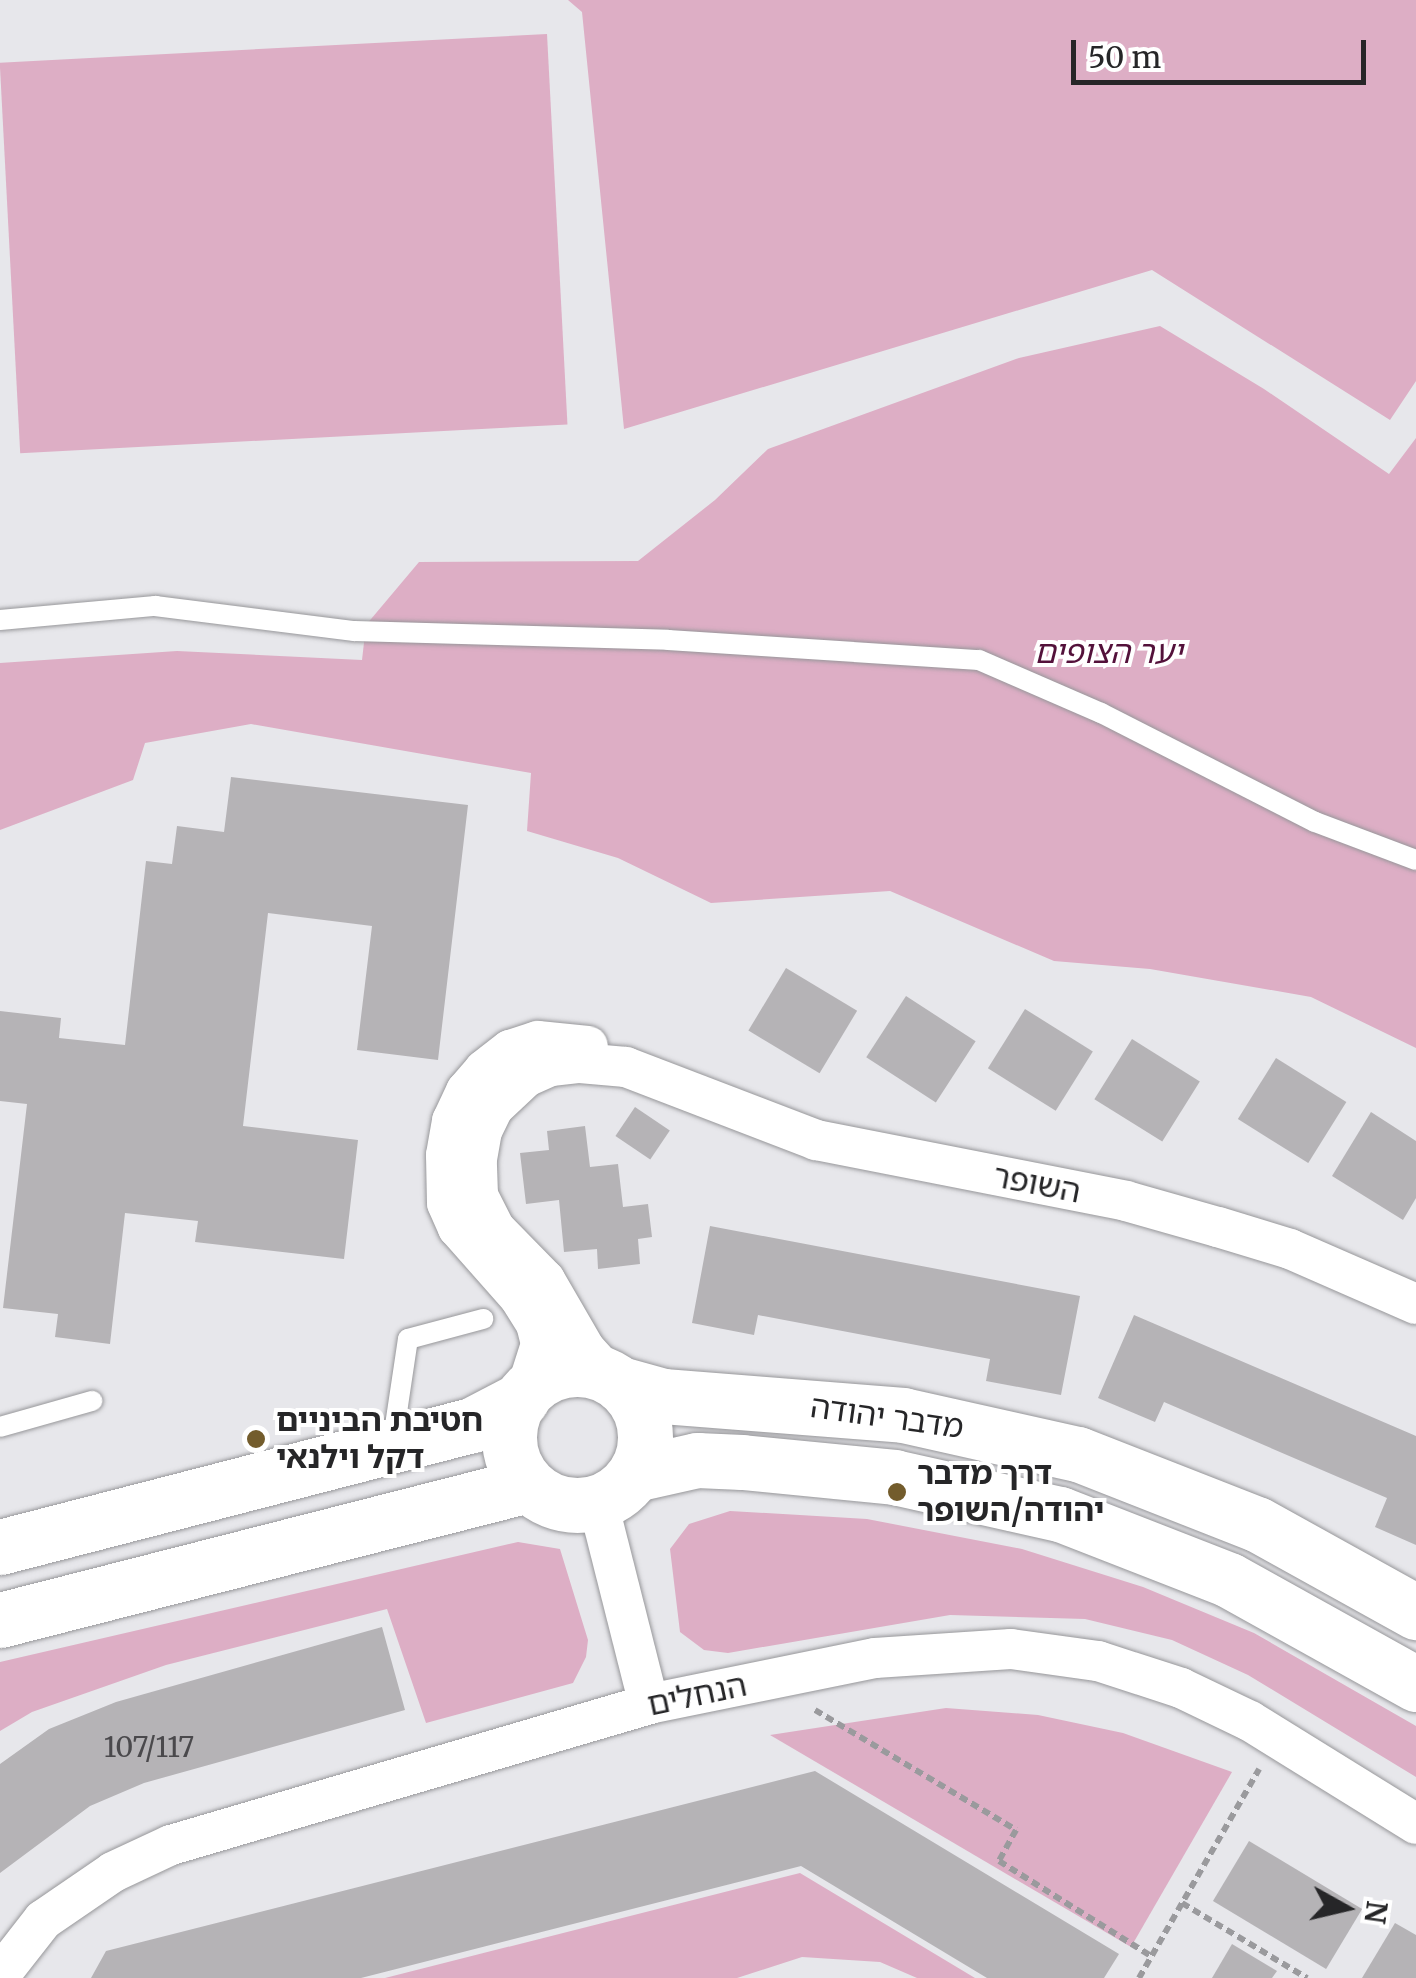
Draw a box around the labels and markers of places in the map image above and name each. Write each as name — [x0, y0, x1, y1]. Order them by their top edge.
place label: חטיבת הביניים דקל וילנאי — [276, 1402, 483, 1477]
marker: חטיבת הביניים דקל וילנאי — [245, 1428, 267, 1450]
place label: דרך מדבר יהודה/השופר — [917, 1455, 1104, 1530]
marker: דרך מדבר יהודה/השופר — [886, 1481, 908, 1503]

